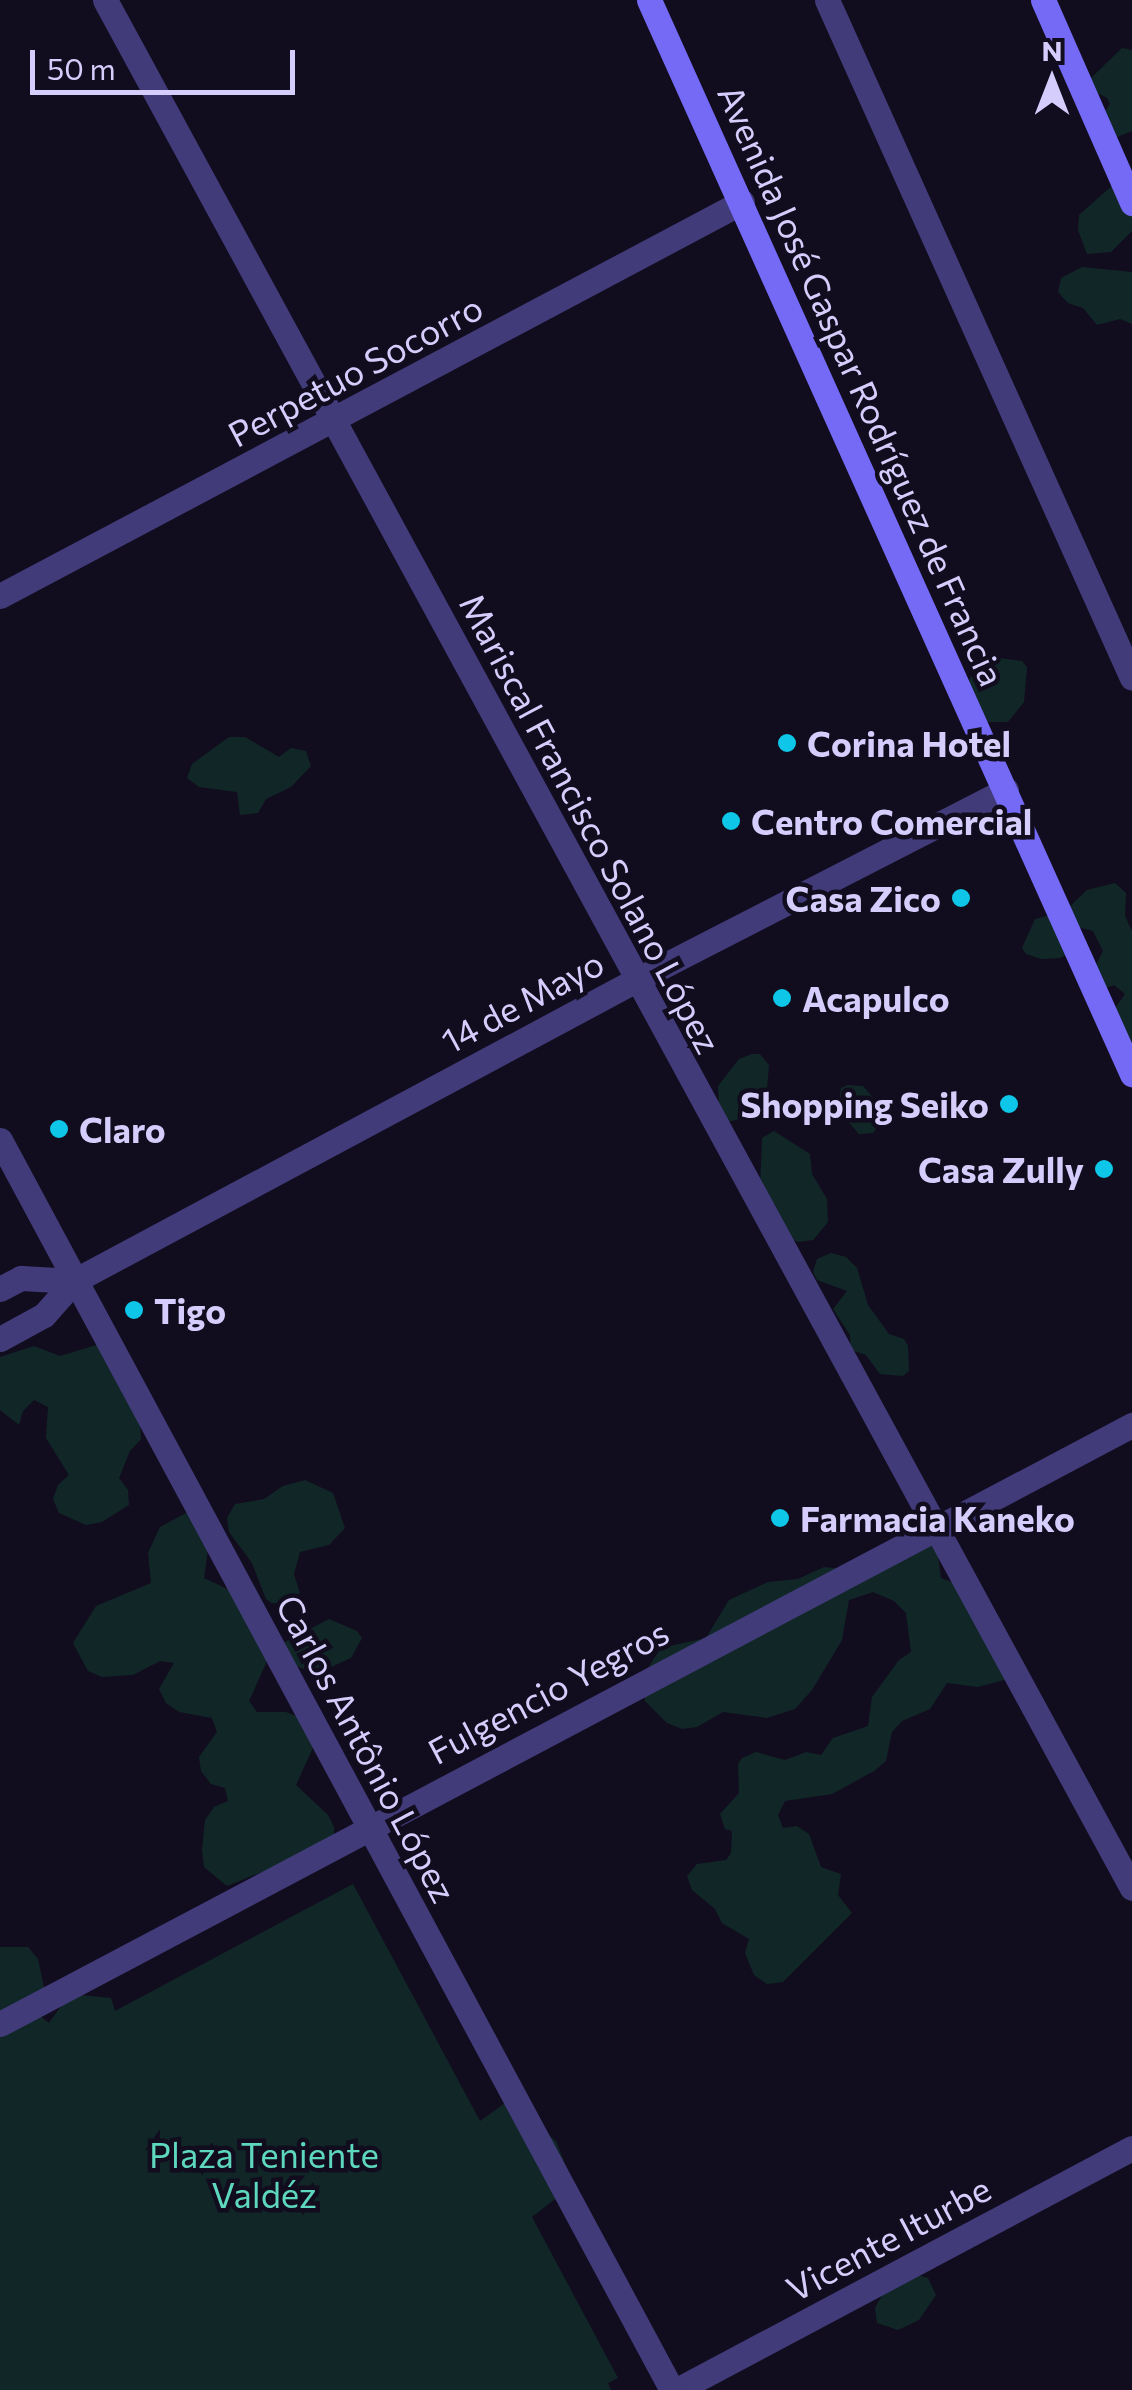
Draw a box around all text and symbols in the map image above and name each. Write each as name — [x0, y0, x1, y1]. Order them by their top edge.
scale bar — [35, 30, 300, 92]
north arrow — [1002, 30, 1102, 130]
text: N — [1042, 33, 1063, 67]
text: 50 m — [47, 49, 116, 86]
street label: Avenida José Gaspar Rodríguez de Francia — [710, 78, 1014, 692]
street label: Perpetuo Socorro — [221, 285, 489, 455]
street label: Mariscal Francisco Solano López — [452, 586, 730, 1060]
place label: Corina Hotel — [807, 722, 1011, 764]
marker: Corina Hotel — [776, 732, 798, 754]
place label: Centro Comercial — [751, 800, 1032, 842]
marker: Centro Comercial — [720, 810, 742, 832]
place label: Casa Zico — [786, 877, 941, 919]
marker: Casa Zico — [950, 887, 972, 909]
street label: 14 de Mayo — [434, 941, 610, 1061]
place label: Acapulco — [802, 977, 950, 1019]
marker: Acapulco — [771, 987, 793, 1009]
place label: Shopping Seiko — [740, 1083, 989, 1125]
marker: Shopping Seiko — [998, 1093, 1020, 1115]
place label: Claro — [79, 1108, 166, 1150]
marker: Claro — [48, 1118, 70, 1140]
place label: Casa Zully — [918, 1148, 1084, 1190]
marker: Casa Zully — [1093, 1158, 1115, 1180]
place label: Tigo — [154, 1289, 226, 1331]
marker: Tigo — [123, 1299, 145, 1321]
place label: Farmacia Kaneko — [800, 1497, 1075, 1539]
marker: Farmacia Kaneko — [769, 1507, 791, 1529]
street label: Carlos Antônio López — [268, 1587, 466, 1909]
street label: Fulgencio Yegros — [421, 1610, 675, 1772]
park label: Plaza Teniente Valdéz — [149, 2133, 379, 2215]
street label: Vicente Iturbe — [779, 2167, 997, 2309]

